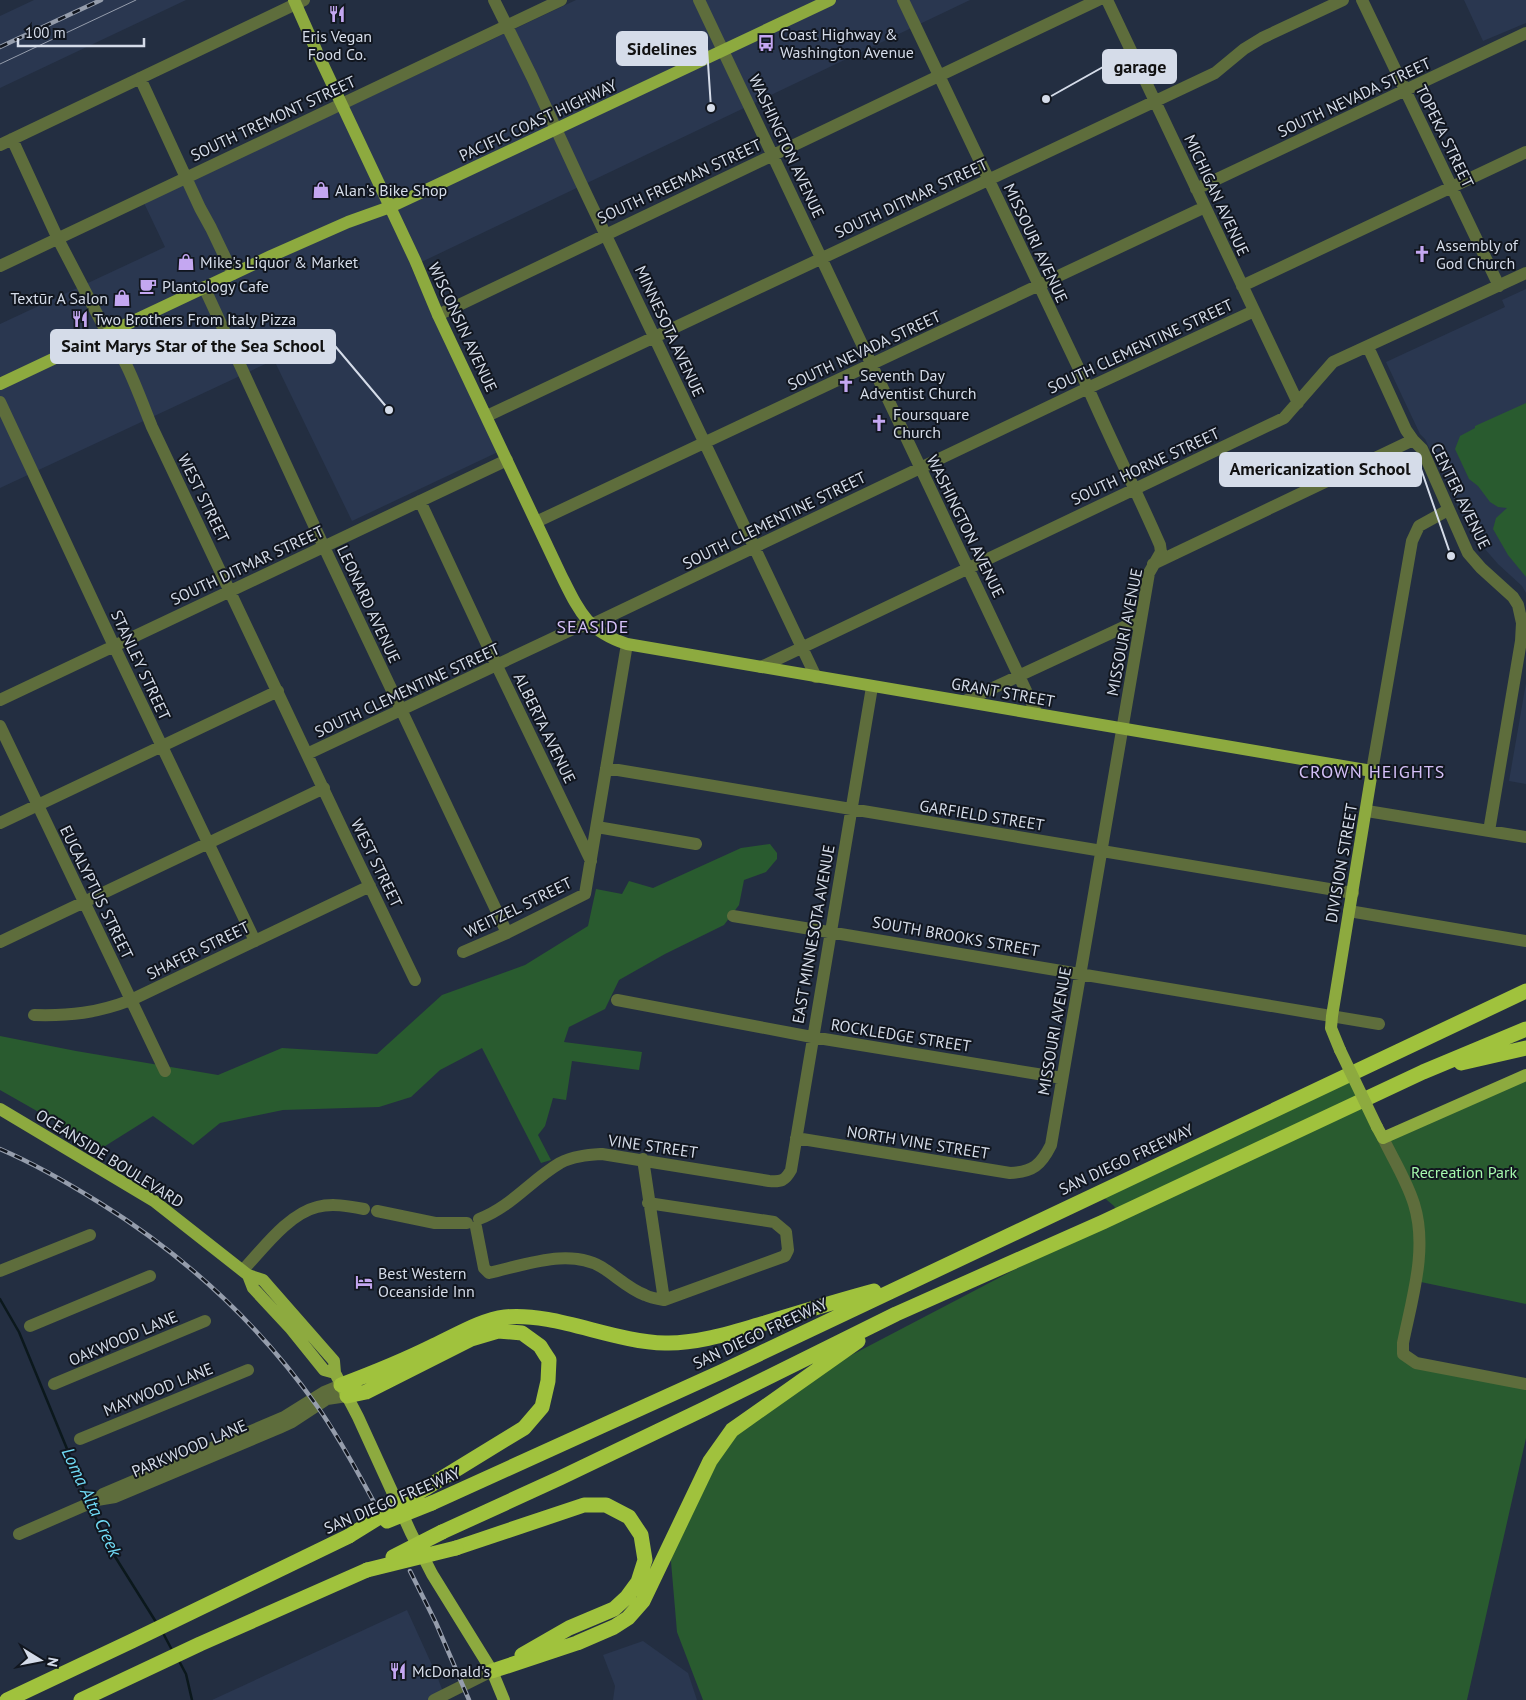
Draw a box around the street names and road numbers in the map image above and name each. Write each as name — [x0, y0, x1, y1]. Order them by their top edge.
street label: SOUTH NEVADA STREET — [1274, 53, 1434, 141]
street label: SOUTH TREMONT STREET — [187, 71, 359, 165]
street label: WASHINGTON AVENUE — [745, 71, 829, 221]
street label: PACIFIC COAST HIGHWAY — [456, 75, 620, 165]
street label: TOPEKA STREET — [1412, 81, 1479, 191]
street label: MICHIGAN AVENUE — [1180, 131, 1254, 259]
street label: SOUTH FREEMAN STREET — [594, 134, 764, 228]
street label: SOUTH DITMAR STREET — [831, 154, 991, 242]
street label: MISSOURI AVENUE — [1000, 180, 1072, 306]
street label: WISCONSIN AVENUE — [424, 259, 502, 395]
street label: MINNESOTA AVENUE — [631, 262, 709, 400]
street label: SOUTH CLEMENTINE STREET — [1044, 294, 1236, 398]
street label: SOUTH NEVADA STREET — [784, 306, 944, 394]
street label: SOUTH HORNE STREET — [1068, 423, 1223, 509]
street label: CENTER AVENUE — [1427, 440, 1495, 552]
street label: WEST STREET — [174, 451, 234, 546]
street label: WASHINGTON AVENUE — [923, 451, 1009, 601]
street label: SOUTH CLEMENTINE STREET — [679, 467, 869, 573]
street label: SOUTH DITMAR STREET — [167, 521, 327, 609]
street label: LEONARD AVENUE — [333, 542, 405, 666]
street label: MISSOURI AVENUE — [1102, 566, 1146, 698]
street label: STANLEY STREET — [107, 607, 175, 723]
street label: SOUTH CLEMENTINE STREET — [311, 638, 503, 742]
street label: ALBERTA AVENUE — [510, 669, 580, 787]
street label: GRANT STREET — [950, 673, 1056, 711]
street label: GARFIELD STREET — [918, 795, 1046, 835]
street label: DIVISION STREET — [1321, 802, 1361, 924]
street label: WEST STREET — [347, 816, 407, 911]
street label: EUCALYPTUS STREET — [56, 822, 138, 962]
street label: EAST MINNESOTA AVENUE — [787, 843, 839, 1025]
street label: WEITZEL STREET — [461, 872, 575, 942]
street label: SOUTH BROOKS STREET — [871, 911, 1041, 961]
street label: SHAFER STREET — [143, 916, 253, 984]
street label: MISSOURI AVENUE — [1033, 965, 1075, 1097]
street label: ROCKLEDGE STREET — [830, 1014, 973, 1056]
street label: OCEANSIDE BOULEVARD — [32, 1104, 188, 1212]
street label: SAN DIEGO FREEWAY — [1055, 1119, 1197, 1199]
street label: NORTH VINE STREET — [845, 1121, 991, 1163]
street label: VINE STREET — [606, 1130, 699, 1162]
street label: SAN DIEGO FREEWAY — [689, 1293, 831, 1373]
street label: OAKWOOD LANE — [66, 1306, 180, 1370]
street label: MAYWOOD LANE — [100, 1358, 216, 1420]
street label: PARKWOOD LANE — [128, 1415, 250, 1481]
street label: SAN DIEGO FREEWAY — [321, 1462, 463, 1538]

